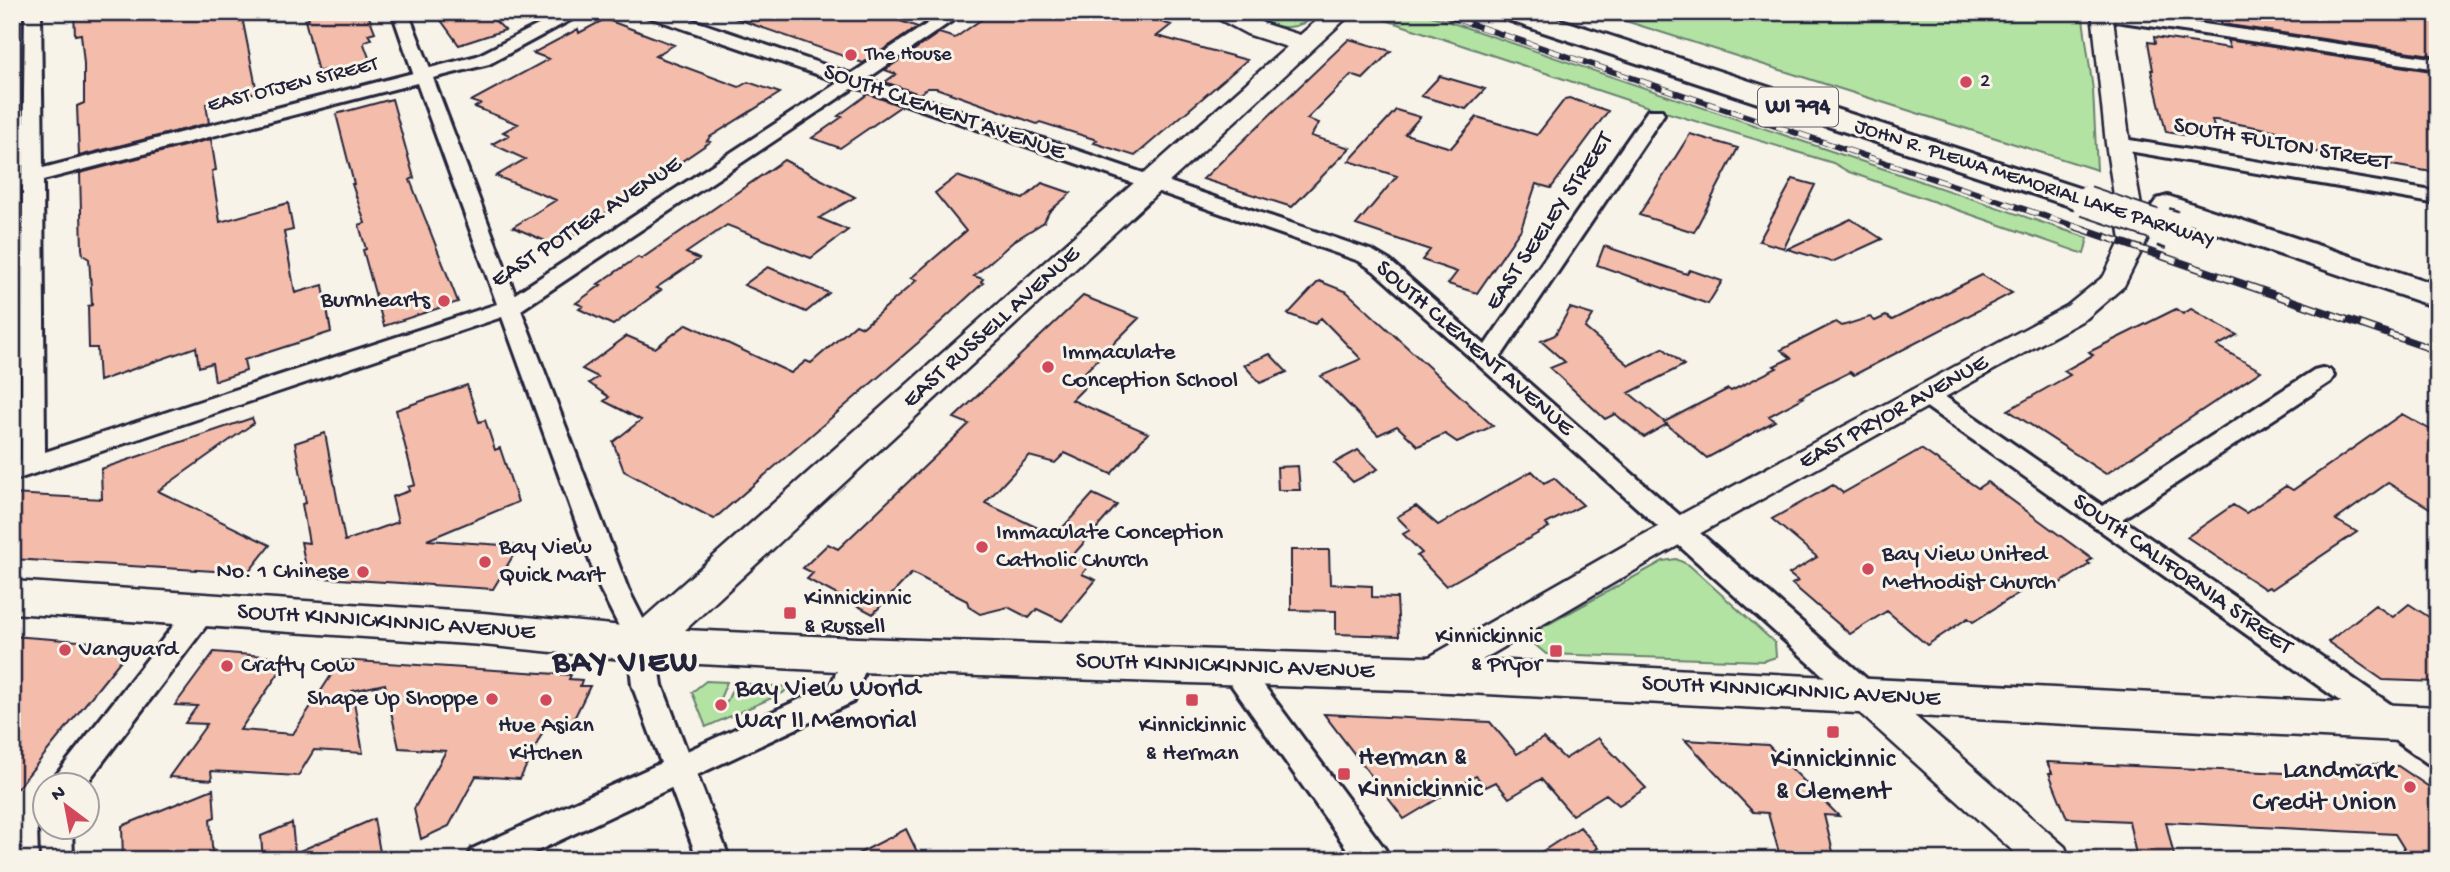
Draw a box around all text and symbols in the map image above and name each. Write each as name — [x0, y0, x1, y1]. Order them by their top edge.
place label: The House — [864, 43, 953, 68]
marker: The House — [843, 47, 859, 63]
street label: EAST OTJEN STREET — [205, 52, 382, 119]
street label: SOUTH CLEMENT AVENUE — [819, 58, 1070, 168]
place label: 2 — [1980, 70, 1990, 95]
marker: 2 — [1958, 74, 1974, 90]
road number: WI 794 — [1758, 88, 1838, 127]
street label: SOUTH FULTON STREET — [2171, 112, 2395, 179]
street label: JOHN R. PLEWA MEMORIAL LAKE PARKWAY — [1851, 115, 2217, 255]
street label: EAST SEELEY STREET — [1480, 126, 1621, 317]
street label: EAST POTTER AVENUE — [486, 150, 689, 295]
street label: EAST RUSSELL AVENUE — [897, 240, 1088, 415]
street label: SOUTH CLEMENT AVENUE — [1369, 255, 1580, 444]
place label: Burnhearts — [320, 287, 431, 316]
marker: Burnhearts — [436, 293, 452, 309]
place label: Immaculate Conception School — [1062, 339, 1238, 396]
street label: EAST PRYOR AVENUE — [1794, 348, 1995, 477]
marker: Immaculate Conception School — [1040, 359, 1056, 375]
street label: SOUTH CALIFORNIA STREET — [2066, 488, 2299, 663]
place label: Immaculate Conception Catholic Church — [996, 519, 1224, 576]
place label: Bay View Quick Mart — [498, 534, 607, 591]
marker: Immaculate Conception Catholic Church — [974, 539, 990, 555]
place label: Bay View United Methodist Church — [1881, 541, 2057, 598]
marker: Bay View Quick Mart — [477, 554, 493, 570]
place label: No. 1 Chinese — [216, 558, 350, 587]
marker: Bay View United Methodist Church — [1860, 561, 1876, 577]
marker: No. 1 Chinese — [355, 564, 371, 580]
place label: Kinnickinnic & Russell — [804, 585, 911, 642]
street label: SOUTH KINNICKINNIC AVENUE — [236, 598, 537, 648]
marker: Kinnickinnic & Russell — [782, 605, 798, 621]
place label: Kinnickinnic & Pryor — [1435, 623, 1545, 680]
place label: Vanguard — [78, 636, 180, 665]
marker: Vanguard — [57, 642, 73, 658]
marker: Kinnickinnic & Pryor — [1548, 643, 1564, 659]
district label: BAY VIEW — [552, 645, 699, 683]
street label: SOUTH KINNICKINNIC AVENUE — [1075, 647, 1376, 687]
place label: Crafty Cow — [241, 652, 355, 681]
marker: Crafty Cow — [219, 658, 235, 674]
street label: SOUTH KINNICKINNIC AVENUE — [1641, 670, 1942, 714]
place label: Bay View World War II Memorial — [734, 673, 923, 738]
place label: Shape Up Shoppe — [307, 685, 479, 714]
marker: Shape Up Shoppe — [484, 691, 500, 707]
marker: Hue Asian Kitchen — [538, 692, 554, 708]
marker: Kinnickinnic & Herman — [1184, 692, 1200, 708]
marker: Bay View World War II Memorial — [713, 697, 729, 713]
place label: Hue Asian Kitchen — [498, 712, 595, 769]
place label: Kinnickinnic & Herman — [1139, 712, 1246, 769]
marker: Kinnickinnic & Clement — [1825, 724, 1841, 740]
place label: Herman & Kinnickinnic — [1358, 742, 1484, 807]
place label: Kinnickinnic & Clement — [1771, 744, 1897, 809]
place label: Landmark Credit Union — [2253, 755, 2399, 820]
marker: Herman & Kinnickinnic — [1336, 766, 1352, 782]
north arrow — [32, 770, 102, 840]
marker: Landmark Credit Union — [2402, 779, 2418, 795]
text: N — [47, 782, 70, 808]

